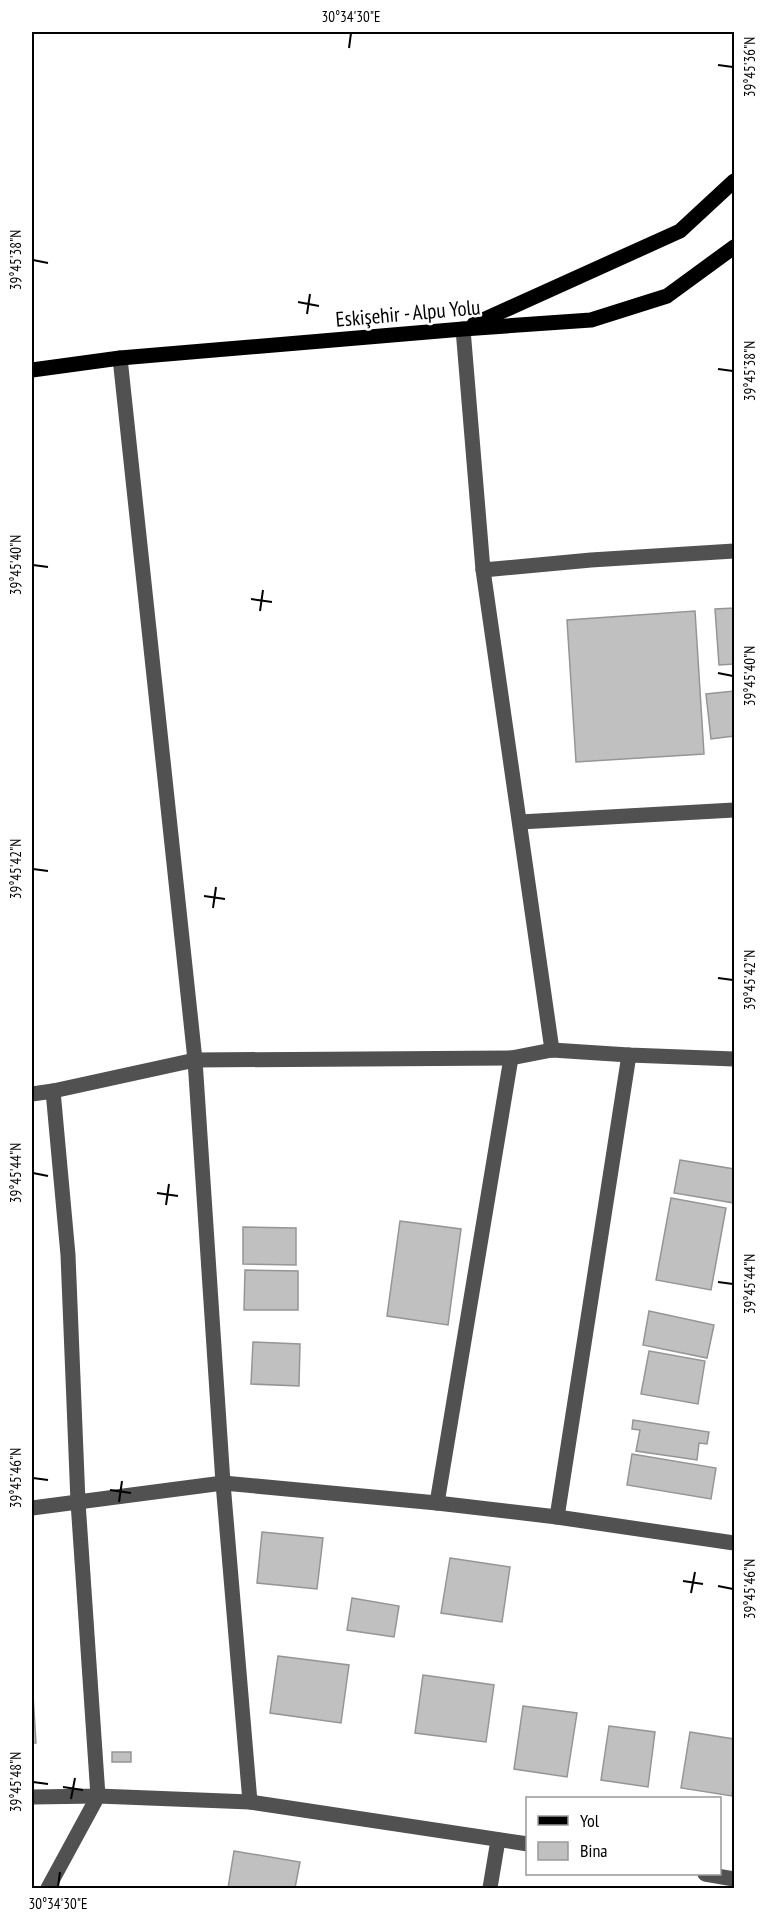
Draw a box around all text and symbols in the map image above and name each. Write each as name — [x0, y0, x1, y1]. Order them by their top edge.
text: 30°34'30"E — [321, 7, 381, 26]
text: 39°45'36"N — [740, 37, 759, 97]
text: 39°45'38"N — [6, 230, 25, 290]
street label: Eskişehir - Alpu Yolu — [335, 293, 481, 333]
text: 39°45'38"N — [740, 341, 759, 401]
text: 39°45'40"N — [6, 535, 25, 595]
text: 39°45'40"N — [740, 646, 759, 706]
text: 39°45'42"N — [6, 839, 25, 899]
text: 39°45'42"N — [740, 950, 759, 1010]
text: 39°45'44"N — [6, 1143, 25, 1203]
text: 39°45'44"N — [740, 1254, 759, 1314]
text: 39°45'46"N — [6, 1448, 25, 1508]
text: 39°45'46"N — [740, 1559, 759, 1619]
text: 39°45'48"N — [6, 1752, 25, 1812]
legend — [526, 1797, 721, 1875]
text: Yol — [580, 1809, 600, 1832]
text: Bina — [580, 1839, 608, 1862]
text: 30°34'30"E — [28, 1894, 88, 1913]

